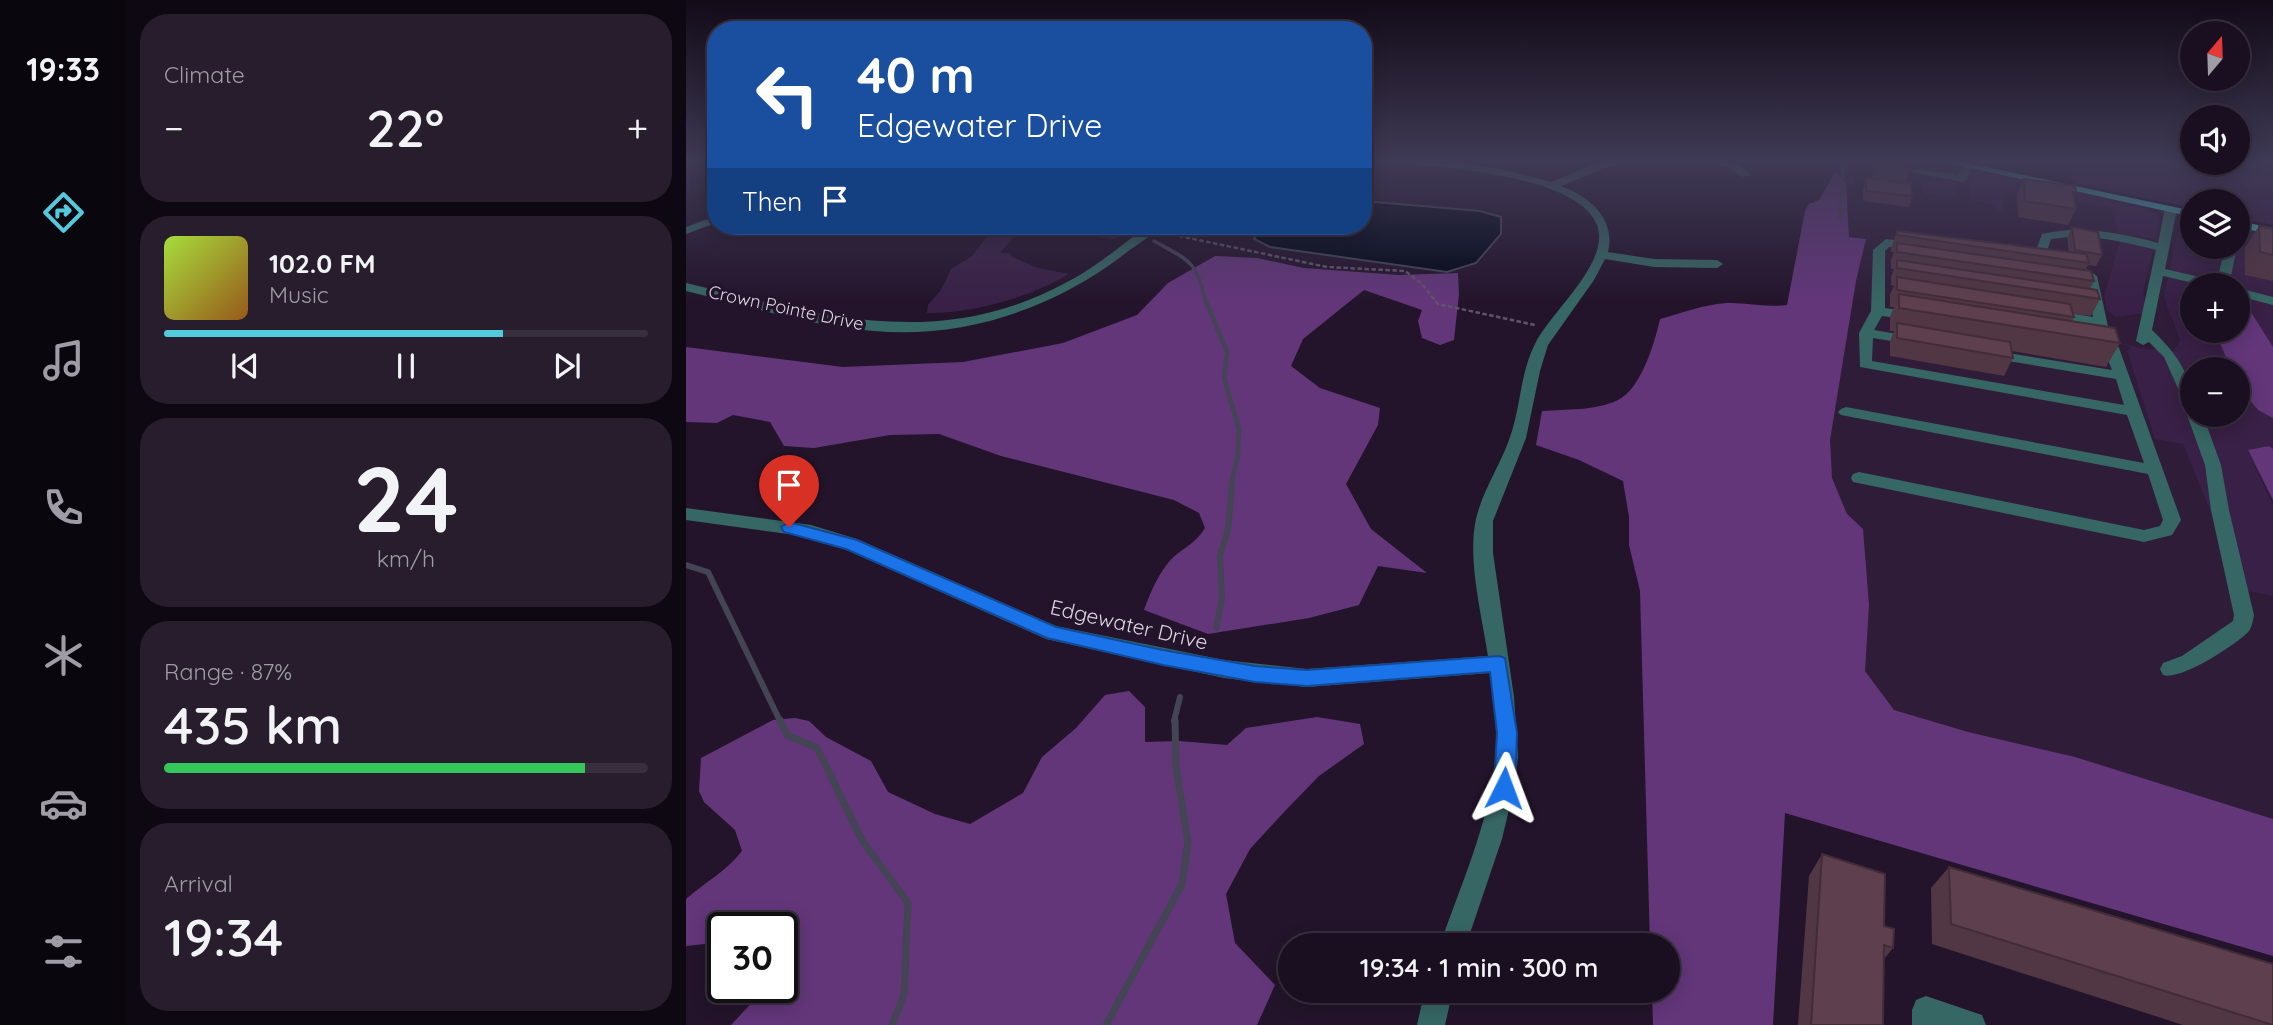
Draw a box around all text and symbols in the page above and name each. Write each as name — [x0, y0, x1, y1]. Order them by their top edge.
north arrow — [2180, 21, 2250, 91]
map controls — [2180, 21, 2250, 427]
text: 40 m — [857, 44, 975, 105]
text: 19:33 — [26, 49, 100, 89]
icon: left — [742, 49, 833, 140]
text: Climate — [164, 60, 245, 89]
text: 22° — [366, 95, 444, 160]
text: − — [164, 104, 184, 152]
text: + — [627, 104, 648, 152]
text: Edgewater Drive — [857, 105, 1102, 145]
button: sound — [2180, 105, 2250, 175]
icon: arrive — [816, 182, 854, 220]
text: Then — [742, 185, 802, 218]
icon: directions — [39, 188, 88, 237]
button: layers — [2180, 189, 2250, 259]
text: 102.0 FM — [269, 247, 376, 280]
button: + — [2180, 273, 2250, 343]
text: Music — [269, 280, 329, 309]
street label: Crown Pointe Drive — [706, 280, 866, 335]
icon: music — [39, 336, 88, 385]
icon: previous — [226, 347, 264, 385]
icon: pause — [387, 347, 425, 385]
icon: next — [548, 347, 586, 385]
button: − — [2180, 357, 2250, 427]
text: 24 — [353, 441, 459, 555]
pin — [759, 455, 819, 527]
icon: arrive — [770, 466, 808, 504]
icon: phone — [39, 483, 88, 532]
text: km/h — [377, 544, 435, 573]
street label: Edgewater Drive — [1048, 593, 1211, 655]
icon: climate — [39, 631, 88, 680]
text: Range · 87% — [164, 657, 292, 686]
text: 435 km — [164, 692, 342, 757]
position arrow — [1467, 751, 1541, 825]
icon: car — [39, 779, 88, 828]
text: Arrival — [164, 869, 233, 898]
text: 19:34 — [164, 904, 283, 969]
speed limit sign: 30 — [707, 912, 798, 1003]
icon: filters — [39, 927, 88, 976]
text: 19:34 · 1 min · 300 m — [1360, 951, 1598, 984]

